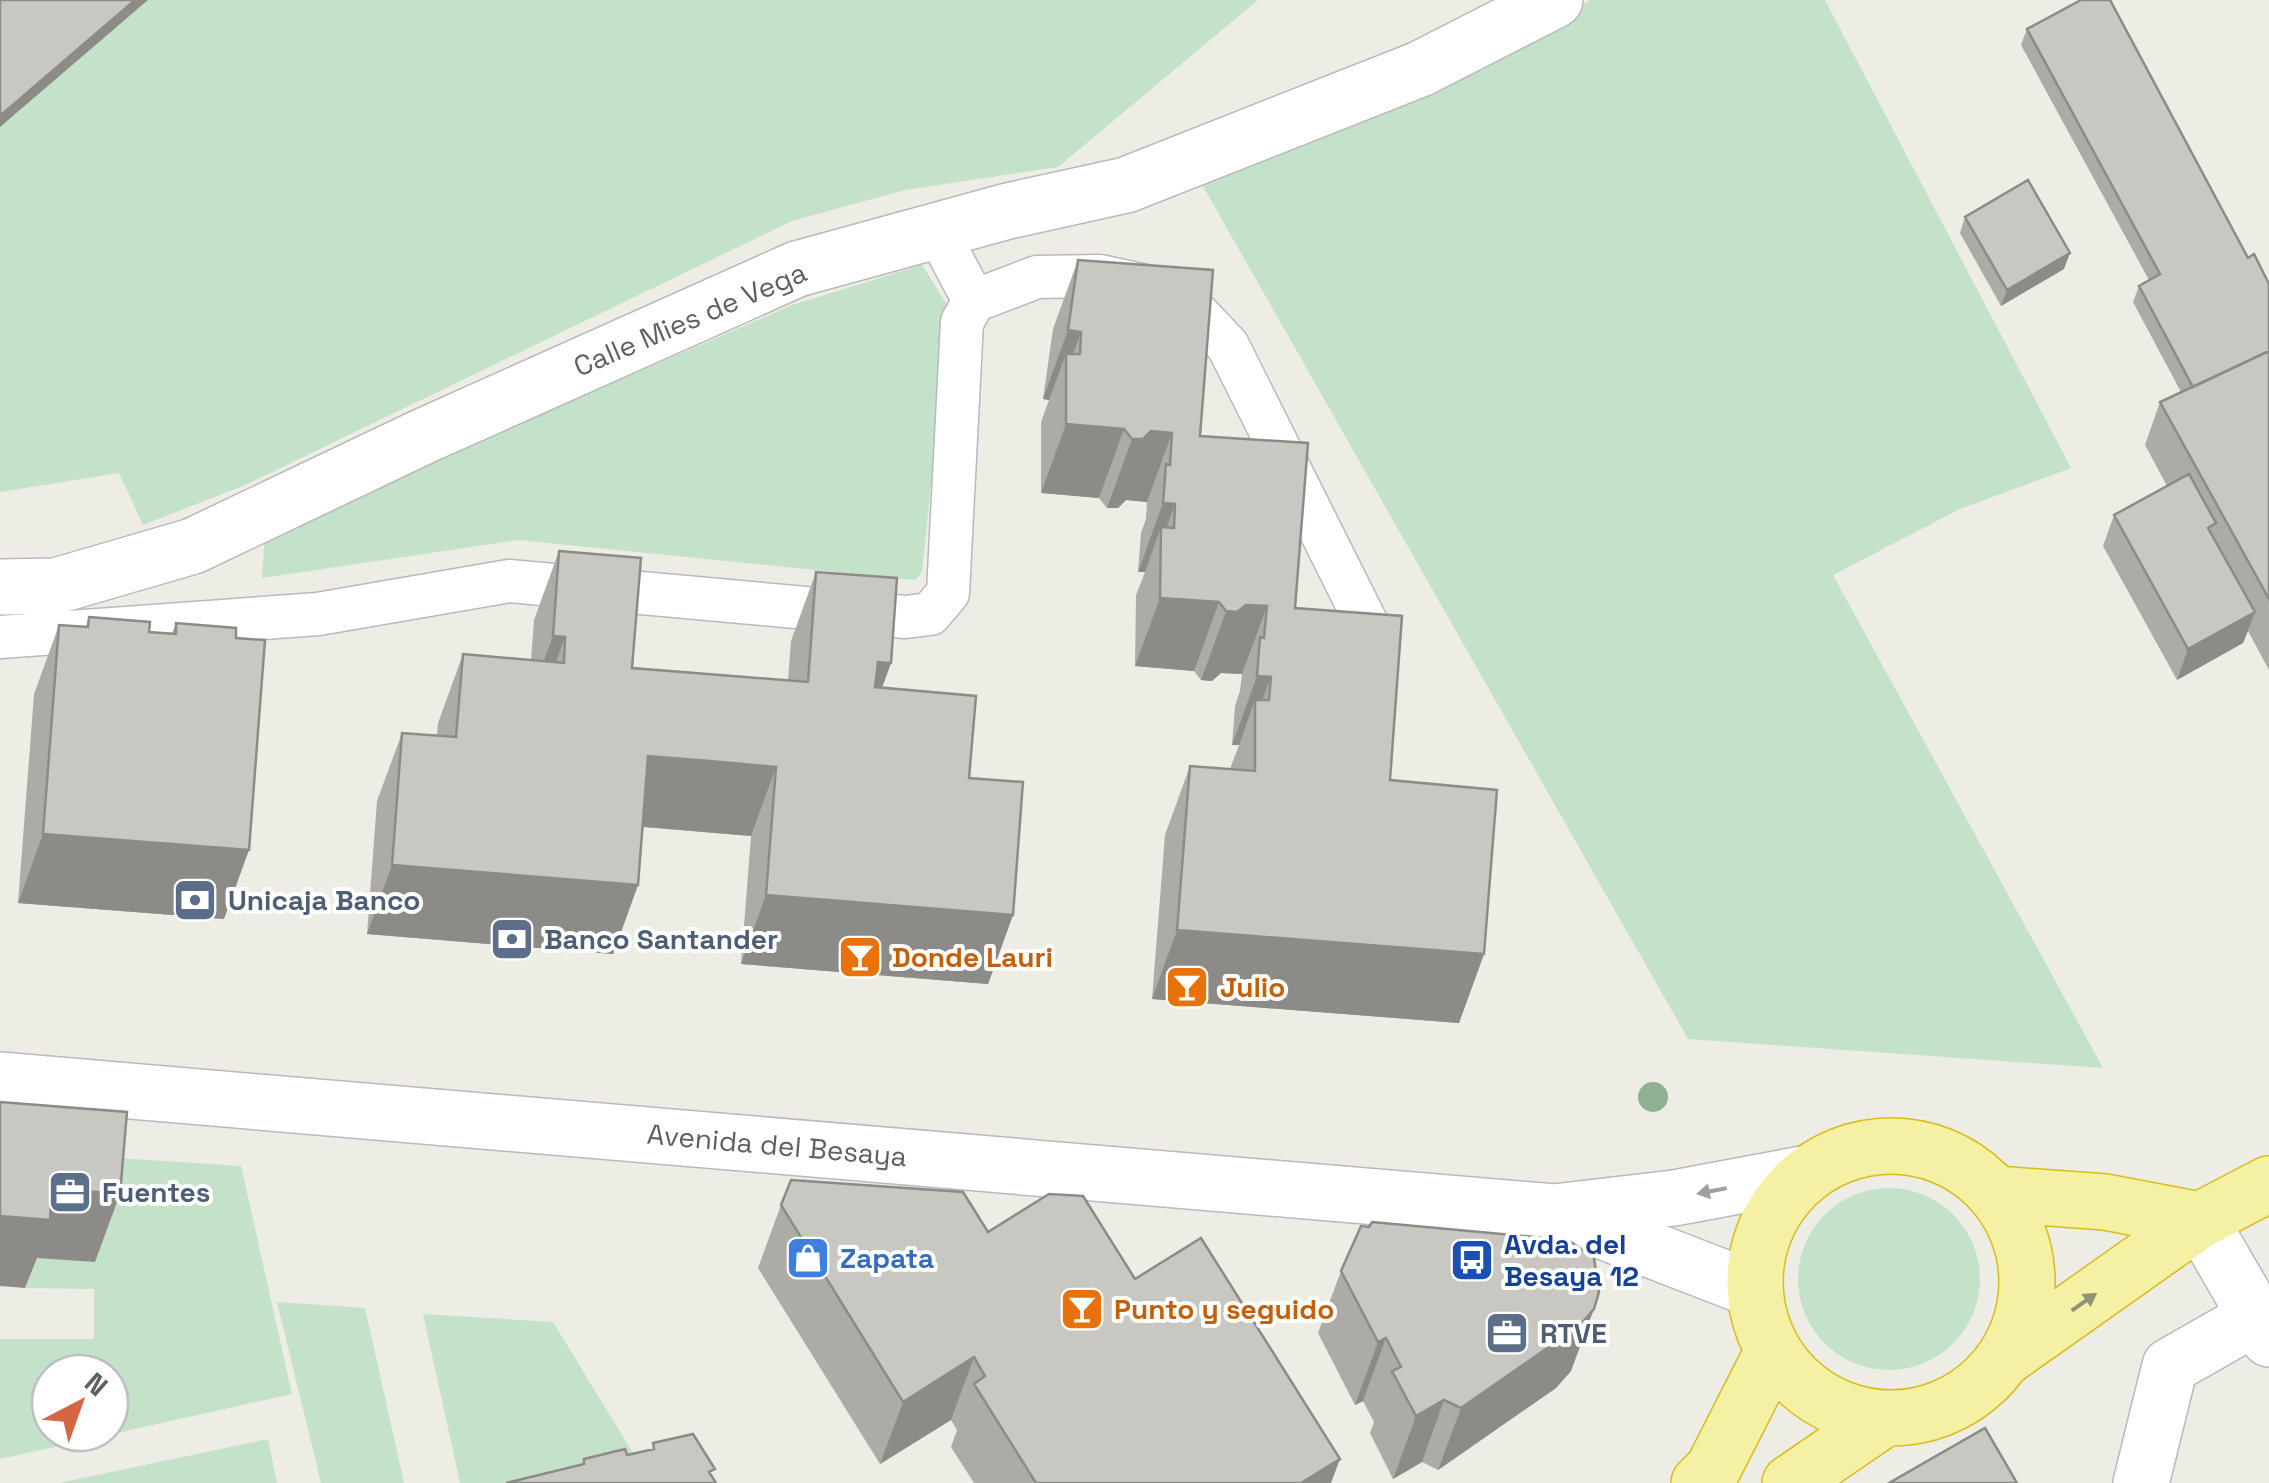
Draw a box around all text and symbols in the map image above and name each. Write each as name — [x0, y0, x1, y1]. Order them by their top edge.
street label: Calle Mies de Vega — [568, 254, 812, 384]
bank icon: Unicaja Banco — [172, 877, 218, 923]
place label: Unicaja Banco — [228, 882, 420, 918]
bank icon: Banco Santander — [489, 916, 535, 962]
place label: Banco Santander — [544, 921, 778, 957]
bar icon: Donde Lauri — [837, 934, 883, 980]
place label: Donde Lauri — [892, 939, 1053, 975]
bar icon: Julio — [1164, 964, 1210, 1010]
place label: Julio — [1220, 969, 1285, 1005]
street label: Avenida del Besaya — [645, 1116, 909, 1174]
office icon: Fuentes — [47, 1169, 93, 1215]
place label: Fuentes — [102, 1174, 210, 1210]
one-way arrow — [1696, 1184, 1728, 1199]
place label: Avda. del Besaya 12 — [1504, 1226, 1639, 1294]
shop icon: Zapata — [785, 1235, 831, 1281]
bus stop icon: Avda. del Besaya 12 — [1449, 1237, 1495, 1283]
place label: Zapata — [840, 1240, 934, 1276]
bar icon: Punto y seguido — [1059, 1286, 1105, 1332]
place label: Punto y seguido — [1114, 1291, 1334, 1327]
one-way arrow — [2071, 1292, 2097, 1312]
office icon: RTVE — [1484, 1310, 1530, 1356]
place label: RTVE — [1540, 1315, 1607, 1351]
north arrow — [30, 1353, 130, 1453]
text: N — [78, 1364, 115, 1404]

